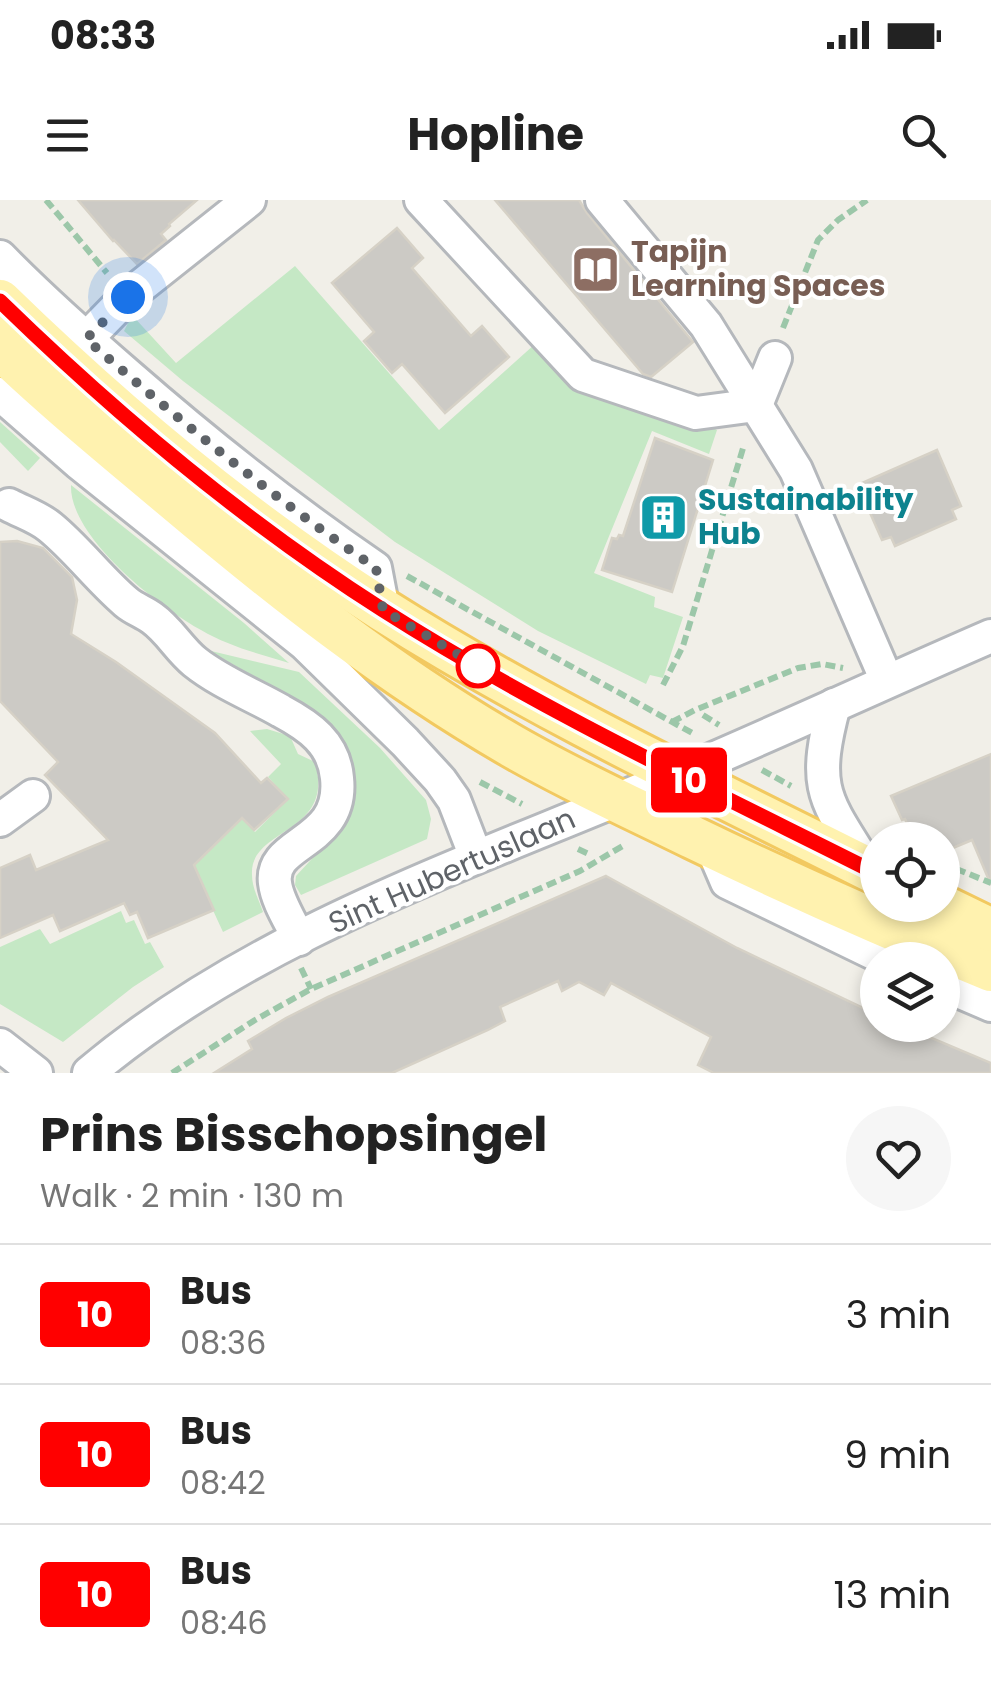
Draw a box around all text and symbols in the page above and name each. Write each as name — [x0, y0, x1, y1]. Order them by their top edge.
text: 08:33 — [50, 9, 156, 62]
text: Hopline — [407, 103, 584, 166]
icon: menu — [40, 108, 95, 163]
icon: search — [896, 108, 951, 163]
place label: Tapijn Learning Spaces — [631, 230, 886, 307]
library icon: Tapijn Learning Spaces — [570, 243, 622, 295]
your location — [103, 272, 153, 322]
place label: Sustainability Hub — [698, 478, 913, 555]
building icon: Sustainability Hub — [637, 491, 689, 543]
unlabelled marker — [457, 645, 499, 687]
line badge: 10 — [644, 748, 734, 812]
text: 10 — [671, 756, 707, 805]
street label: Sint Hubertuslaan — [322, 797, 582, 944]
map controls — [860, 822, 960, 1042]
button: locate — [860, 822, 960, 922]
button: layers — [860, 942, 960, 1042]
text: Prins Bisschopsingel — [40, 1101, 548, 1168]
button: heart — [846, 1106, 951, 1211]
text: Walk · 2 min · 130 m — [40, 1173, 344, 1218]
text: Bus — [180, 1264, 252, 1317]
text: 3 min — [846, 1288, 951, 1341]
text: 10 — [77, 1290, 113, 1339]
text: 08:36 — [180, 1320, 266, 1365]
text: Bus — [180, 1404, 252, 1457]
text: 9 min — [844, 1428, 951, 1481]
text: 10 — [77, 1430, 113, 1479]
text: 08:42 — [180, 1460, 266, 1505]
text: Bus — [180, 1544, 252, 1597]
text: 13 min — [834, 1568, 951, 1621]
text: 10 — [77, 1570, 113, 1619]
text: 08:46 — [180, 1600, 268, 1645]

